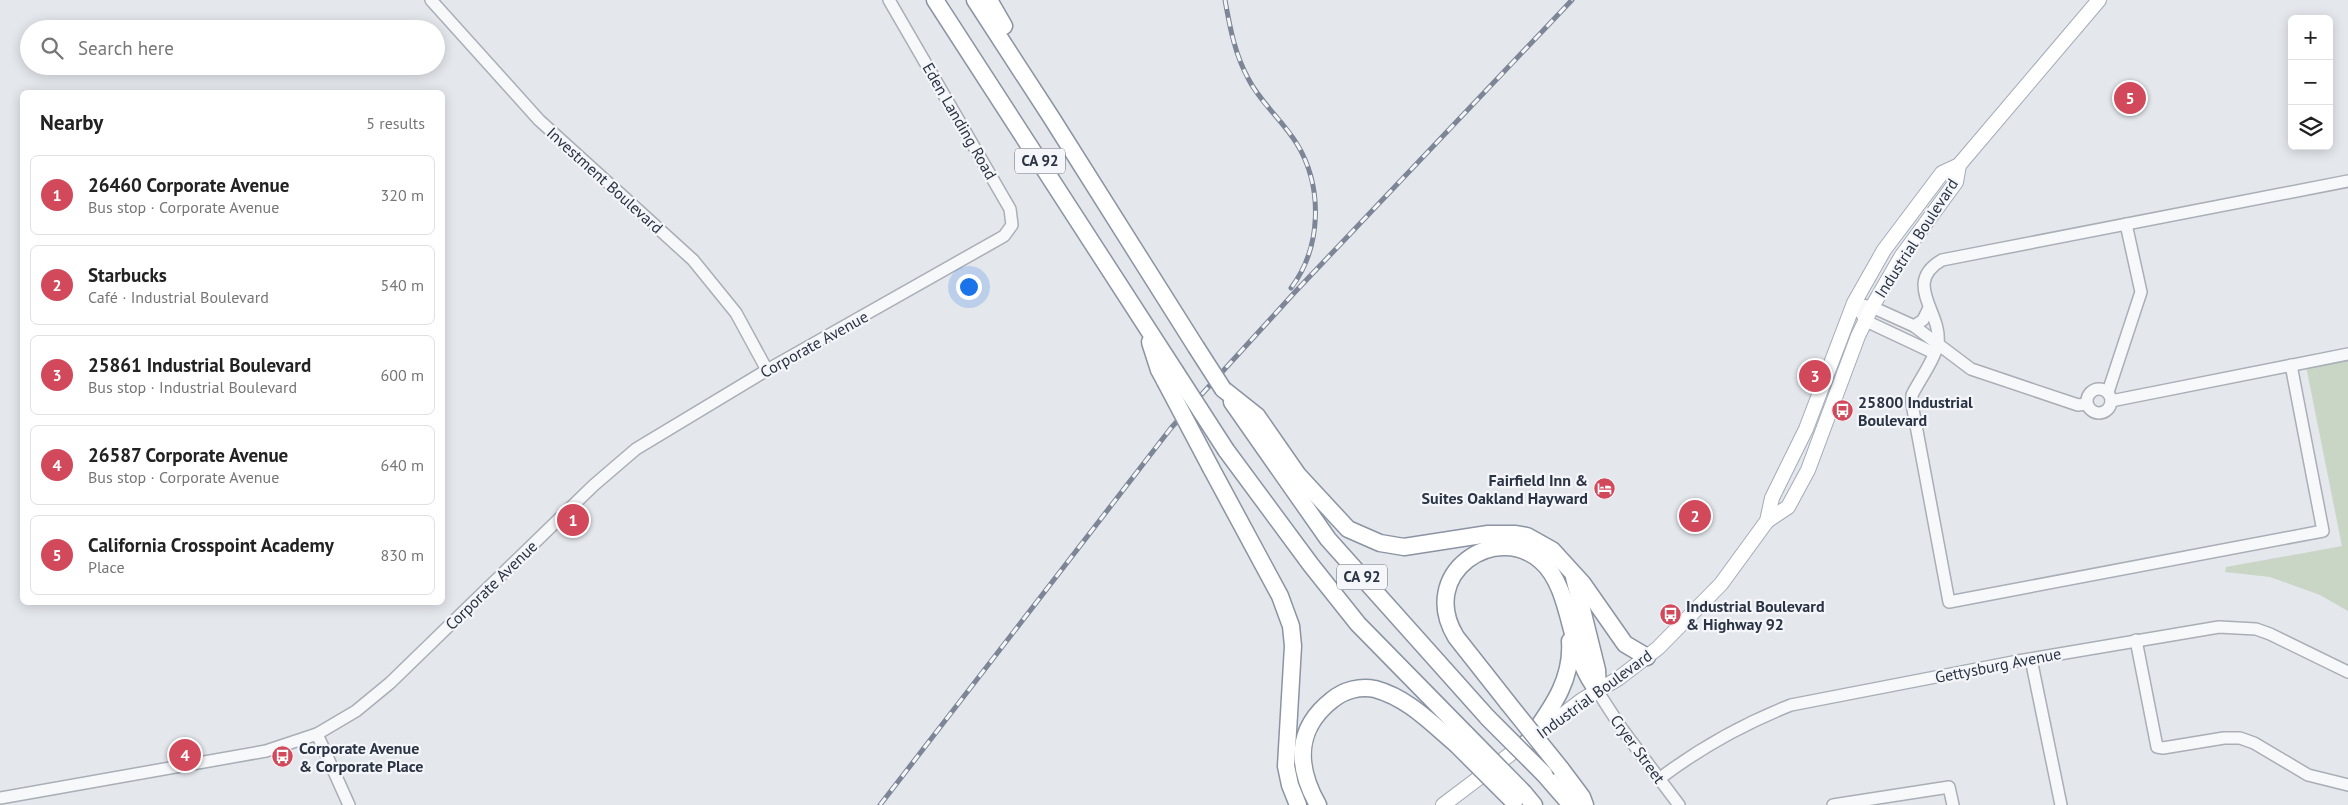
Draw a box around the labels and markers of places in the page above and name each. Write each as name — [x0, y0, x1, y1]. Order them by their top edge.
pin: 5 — [2114, 79, 2146, 117]
pin: 3 — [1799, 357, 1831, 395]
place label: 25800 Industrial Boulevard — [1858, 392, 1973, 430]
bus stop icon: 25800 Industrial Boulevard — [1830, 399, 1854, 423]
place label: Fairfield Inn & Suites Oakland Hayward — [1422, 470, 1588, 508]
hotel icon: Fairfield Inn & Suites Oakland Hayward — [1592, 477, 1616, 501]
pin: 2 — [1679, 497, 1711, 535]
pin: 1 — [557, 501, 589, 539]
place label: Industrial Boulevard & Highway 92 — [1686, 596, 1825, 634]
bus stop icon: Industrial Boulevard & Highway 92 — [1658, 603, 1682, 627]
pin: 4 — [169, 736, 201, 774]
place label: Corporate Avenue & Corporate Place — [299, 738, 423, 776]
bus stop icon: Corporate Avenue & Corporate Place — [271, 745, 295, 769]

